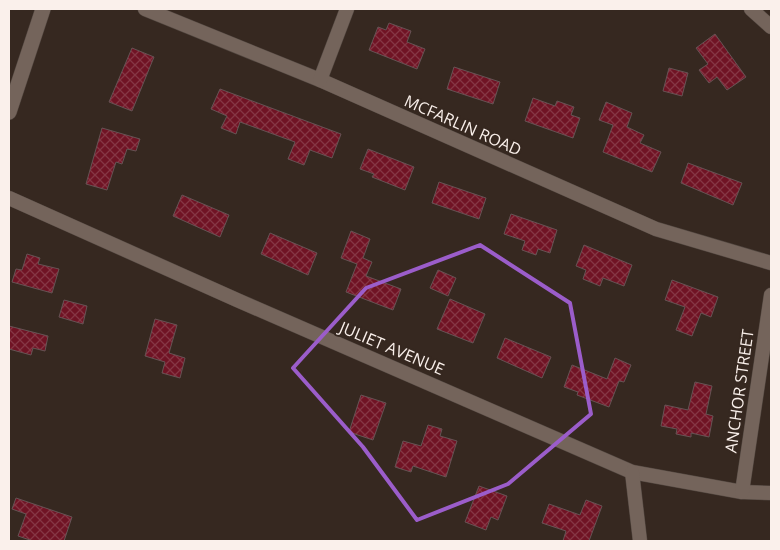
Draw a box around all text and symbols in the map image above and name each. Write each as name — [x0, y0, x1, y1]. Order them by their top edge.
street label: MCFARLIN ROAD — [401, 89, 525, 161]
street label: JULIET AVENUE — [334, 315, 448, 380]
street label: ANCHOR STREET — [719, 328, 759, 454]

